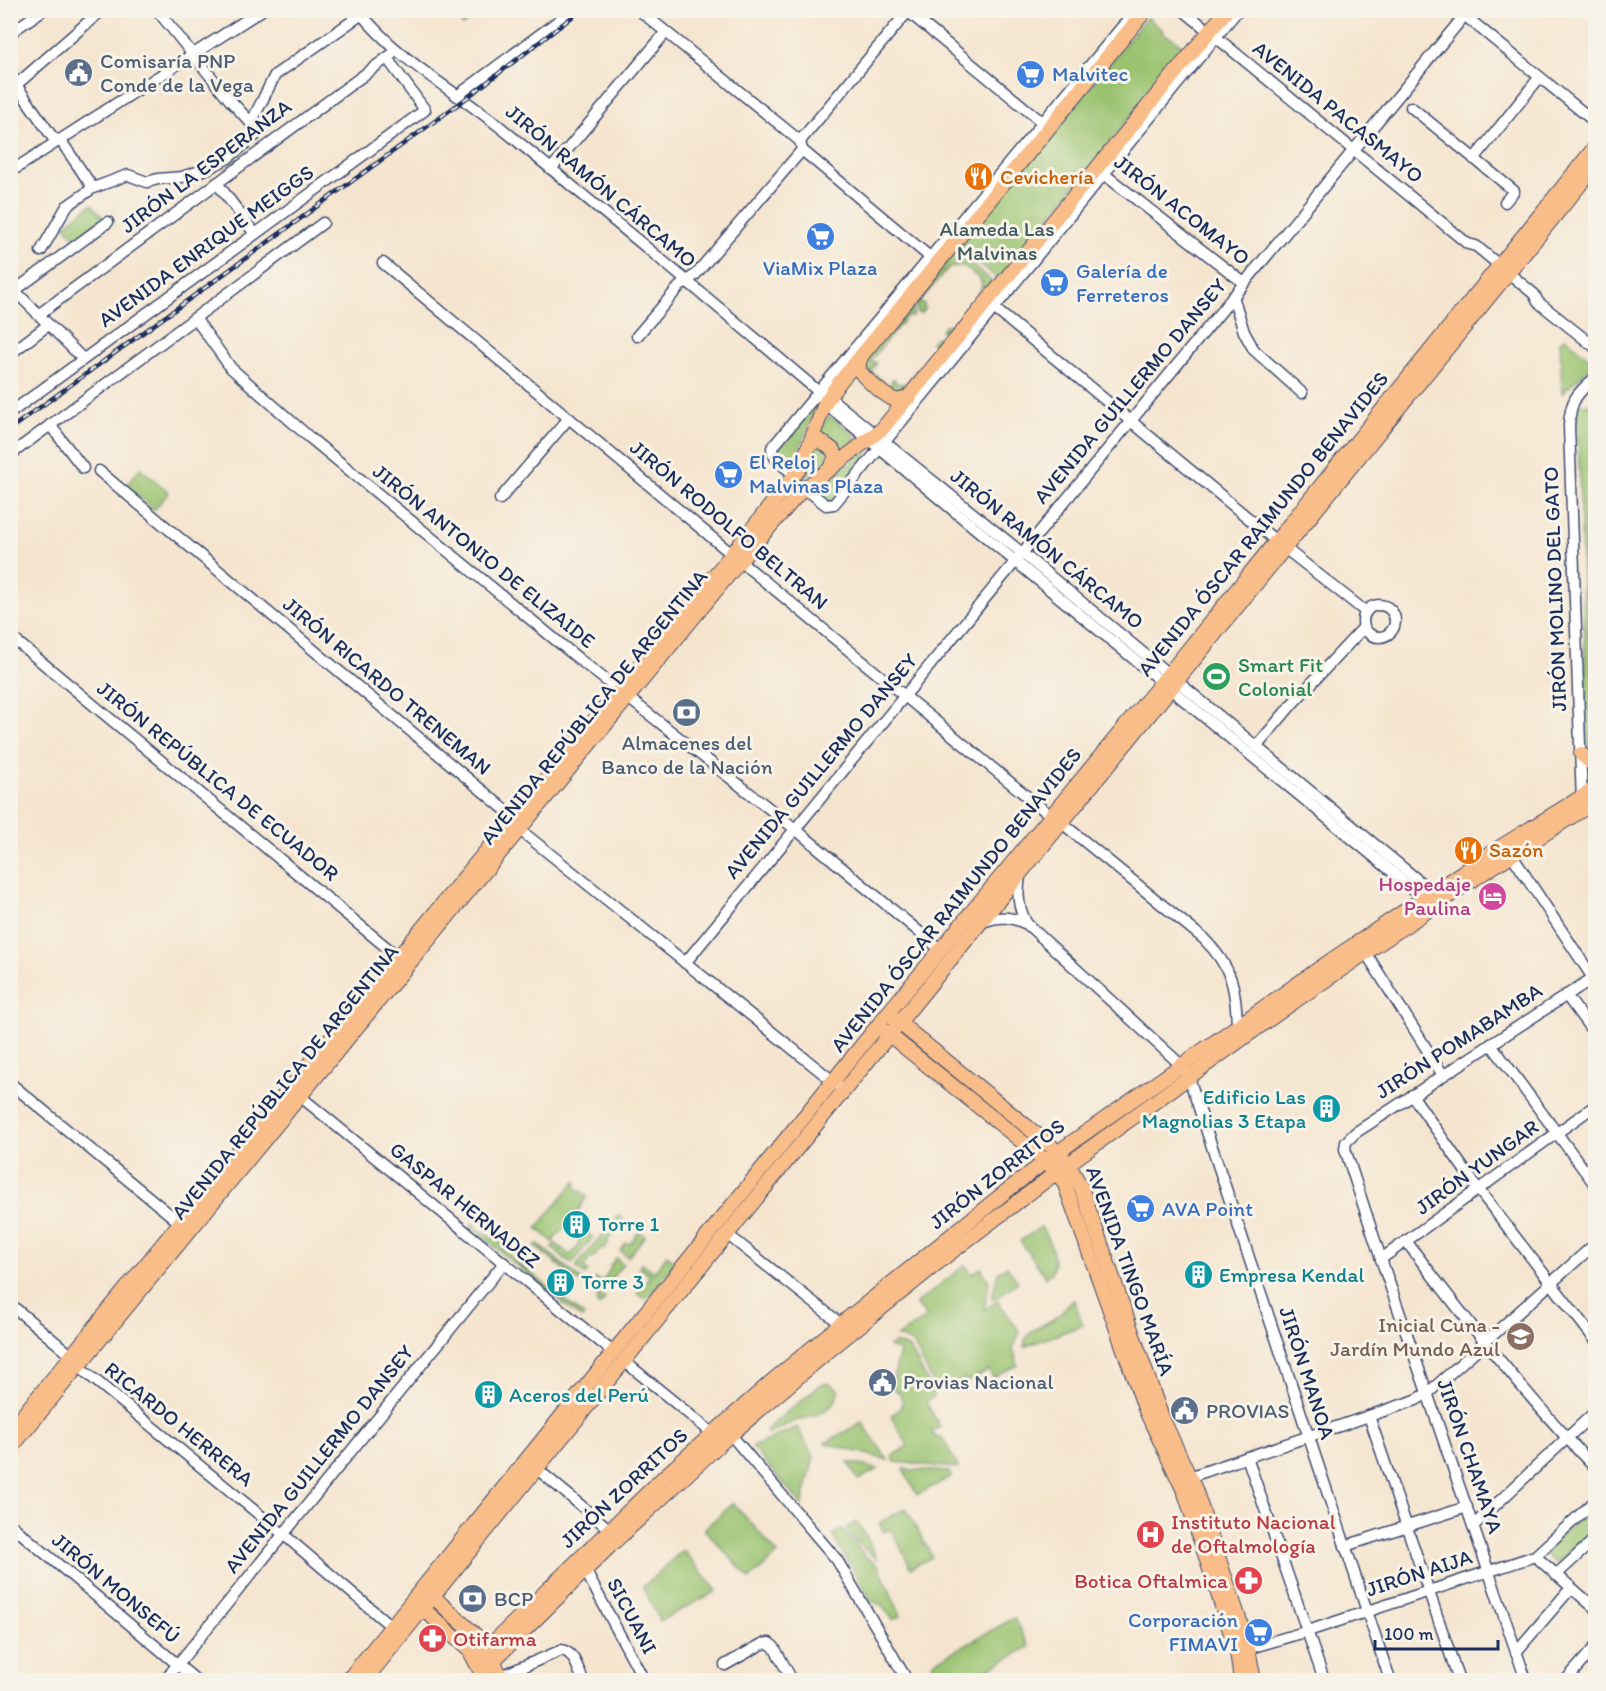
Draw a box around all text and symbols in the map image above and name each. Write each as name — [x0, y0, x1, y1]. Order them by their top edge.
street label: AVENIDA PACASMAYO — [1248, 35, 1429, 188]
place label: Comisaría PNP Conde de la Vega — [100, 48, 254, 97]
public building icon: Comisaría PNP Conde de la Vega — [63, 57, 95, 89]
supermarket icon: Malvitec — [1015, 58, 1047, 90]
place label: Malvitec — [1052, 61, 1129, 86]
street label: JIRÓN LA ESPERANZA — [115, 93, 296, 238]
street label: JIRÓN RAMÓN CÁRCAMO — [501, 99, 702, 273]
street label: JIRÓN ACOMAYO — [1110, 149, 1255, 270]
street label: AVENIDA ENRIQUE MEIGGS — [93, 159, 318, 332]
restaurant icon: Cevichería — [963, 161, 995, 193]
place label: Cevichería — [1000, 164, 1094, 189]
park label: Alameda Las Malvinas — [939, 216, 1055, 265]
supermarket icon: ViaMix Plaza — [804, 221, 836, 253]
place label: ViaMix Plaza — [763, 255, 877, 280]
place label: Galería de Ferreteros — [1076, 258, 1169, 307]
supermarket icon: Galería de Ferreteros — [1039, 267, 1071, 299]
street label: AVENIDA GUILLERMO DANSEY — [1028, 273, 1231, 508]
street label: AVENIDA ÓSCAR RAIMUNDO BENAVIDES — [1132, 366, 1393, 681]
street label: JIRÓN RODOLFO BELTRAN — [625, 434, 833, 615]
place label: El Reloj Malvinas Plaza — [749, 449, 883, 498]
street label: JIRÓN ANTONIO DE ELIZAIDE — [368, 458, 601, 653]
supermarket icon: El Reloj Malvinas Plaza — [712, 458, 744, 490]
street label: JIRÓN RAMÓN CÁRCAMO — [946, 463, 1149, 634]
street label: JIRÓN MOLINO DEL GATO — [1538, 466, 1571, 712]
street label: AVENIDA REPÚBLICA DE ARGENTINA — [475, 564, 713, 849]
street label: JIRÓN RICARDO TRENEMAN — [278, 591, 496, 780]
street label: AVENIDA GUILLERMO DANSEY — [719, 648, 922, 883]
place label: Smart Fit Colonial — [1238, 652, 1323, 701]
sports icon: Smart Fit Colonial — [1201, 661, 1233, 693]
street label: JIRÓN REPÚBLICA DE ECUADOR — [92, 675, 344, 886]
bank icon: Almacenes del Banco de la Nación — [671, 696, 703, 728]
place label: Almacenes del Banco de la Nación — [601, 730, 773, 779]
street label: AVENIDA ÓSCAR RAIMUNDO BENAVIDES — [825, 742, 1086, 1057]
restaurant icon: Sazón — [1452, 834, 1484, 866]
place label: Sazón — [1489, 837, 1543, 862]
place label: Hospedaje Paulina — [1379, 871, 1471, 920]
hotel icon: Hospedaje Paulina — [1476, 880, 1508, 912]
street label: AVENIDA REPÚBLICA DE ARGENTINA — [166, 939, 404, 1224]
street label: JIRÓN POMABAMBA — [1371, 977, 1547, 1104]
place label: Edificio Las Magnolias 3 Etapa — [1142, 1084, 1306, 1133]
building icon: Edificio Las Magnolias 3 Etapa — [1311, 1093, 1343, 1125]
street label: JIRÓN ZORRITOS — [924, 1113, 1069, 1234]
street label: JIRÓN YUNGAR — [1410, 1114, 1543, 1220]
street label: GASPAR HERNADEZ — [385, 1136, 546, 1273]
street label: AVENIDA TINGO MARÍA — [1081, 1163, 1180, 1379]
supermarket icon: AVA Point — [1125, 1193, 1157, 1225]
place label: AVA Point — [1162, 1196, 1253, 1221]
building icon: Torre 1 — [561, 1208, 593, 1240]
place label: Torre 1 — [598, 1211, 659, 1236]
building icon: Empresa Kendal — [1182, 1259, 1214, 1291]
place label: Empresa Kendal — [1219, 1262, 1364, 1287]
building icon: Torre 3 — [544, 1266, 576, 1298]
place label: Torre 3 — [581, 1269, 644, 1294]
street label: JIRÓN MANOA — [1274, 1303, 1341, 1443]
place label: Inicial Cuna - Jardín Mundo Azul — [1330, 1312, 1500, 1361]
school or university icon: Inicial Cuna - Jardín Mundo Azul — [1505, 1321, 1537, 1353]
street label: AVENIDA GUILLERMO DANSEY — [219, 1340, 418, 1578]
street label: RICARDO HERRERA — [100, 1356, 259, 1492]
public building icon: Provias Nacional — [866, 1366, 898, 1398]
place label: Provias Nacional — [903, 1369, 1053, 1394]
street label: JIRÓN CHAMAYA — [1432, 1375, 1509, 1537]
building icon: Aceros del Perú — [472, 1379, 504, 1411]
place label: Aceros del Perú — [509, 1382, 649, 1407]
public building icon: PROVIAS — [1169, 1395, 1201, 1427]
place label: PROVIAS — [1206, 1398, 1289, 1423]
street label: JIRÓN ZORRITOS — [555, 1422, 692, 1553]
place label: Instituto Nacional de Oftalmología — [1171, 1509, 1336, 1558]
hospital icon: Instituto Nacional de Oftalmología — [1134, 1518, 1166, 1550]
street label: JIRÓN MONSEFÚ — [47, 1527, 185, 1648]
street label: JIRÓN AIJA — [1363, 1543, 1475, 1601]
pharmacy icon: Botica Oftalmica — [1233, 1565, 1265, 1597]
place label: Botica Oftalmica — [1074, 1568, 1228, 1593]
street label: SICUANI — [602, 1573, 663, 1658]
bank icon: BCP — [457, 1583, 489, 1615]
place label: BCP — [494, 1586, 533, 1611]
place label: Corporación FIMAVI — [1128, 1607, 1238, 1656]
scale bar — [1375, 1613, 1498, 1651]
supermarket icon: Corporación FIMAVI — [1243, 1616, 1275, 1648]
pharmacy icon: Otifarma — [416, 1623, 448, 1655]
text: 100 m — [1384, 1623, 1434, 1645]
place label: Otifarma — [453, 1626, 537, 1651]

